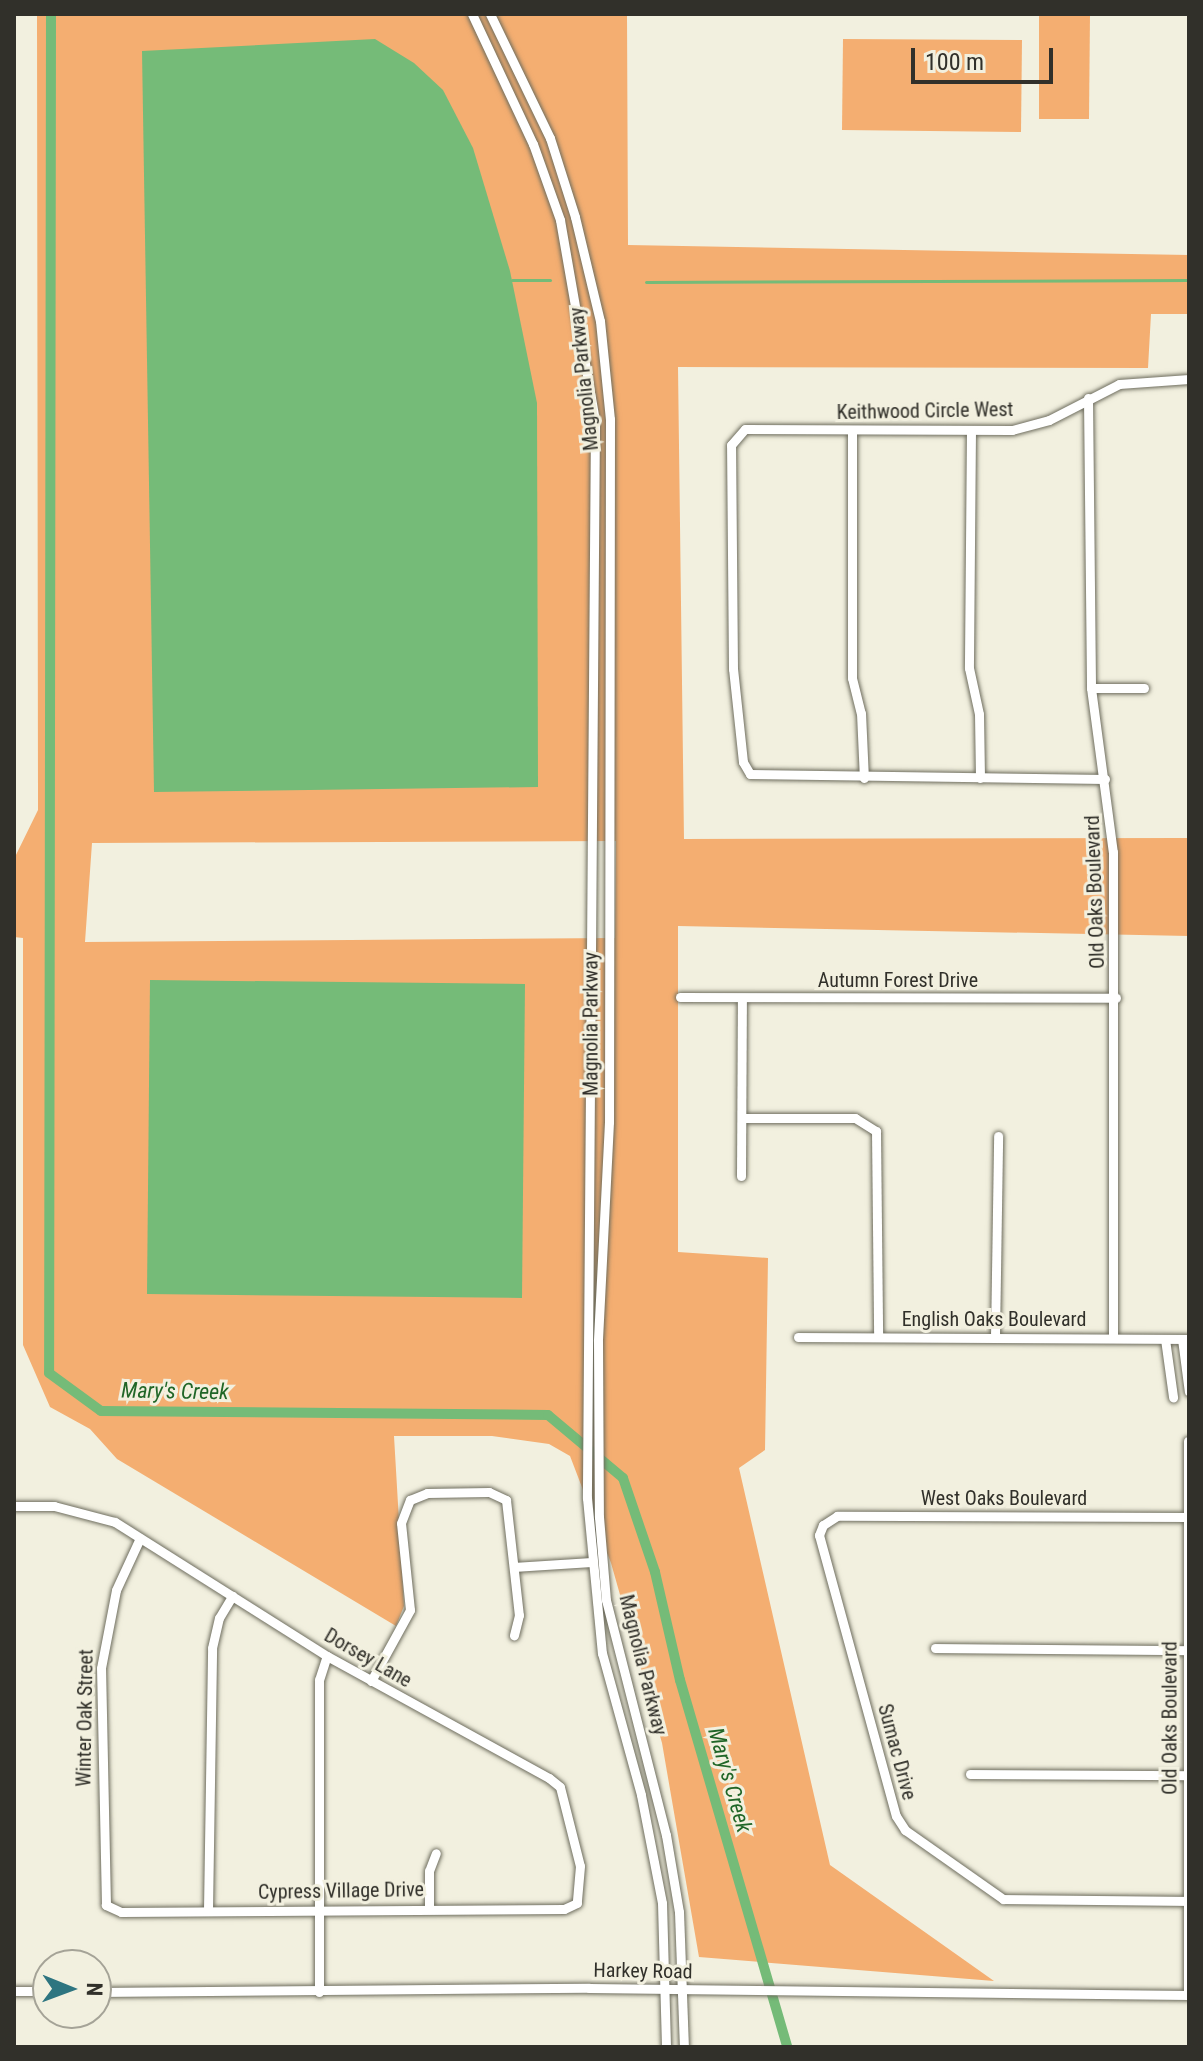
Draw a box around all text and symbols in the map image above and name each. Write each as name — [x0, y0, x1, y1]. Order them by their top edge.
scale bar — [915, 32, 1057, 82]
text: 100 m — [925, 48, 984, 76]
street label: Magnolia Parkway — [565, 306, 603, 452]
street label: Keithwood Circle West — [836, 397, 1014, 425]
street label: Old Oaks Boulevard — [1080, 815, 1110, 969]
street label: Magnolia Parkway — [579, 952, 603, 1096]
street label: Autumn Forest Drive — [818, 968, 978, 992]
street label: English Oaks Boulevard — [902, 1307, 1086, 1331]
water label: Mary's Creek — [121, 1377, 229, 1405]
street label: West Oaks Boulevard — [921, 1486, 1087, 1510]
street label: Magnolia Parkway — [614, 1592, 672, 1738]
street label: Dorsey Lane — [320, 1623, 416, 1693]
street label: Old Oaks Boulevard — [1158, 1641, 1182, 1795]
street label: Winter Oak Street — [72, 1649, 98, 1787]
street label: Sumac Drive — [873, 1701, 921, 1803]
water label: Mary's Creek — [702, 1725, 758, 1835]
street label: Cypress Village Drive — [258, 1878, 424, 1904]
north arrow — [32, 1949, 112, 2029]
street label: Harkey Road — [593, 1958, 693, 1984]
text: N — [82, 1982, 107, 1996]

